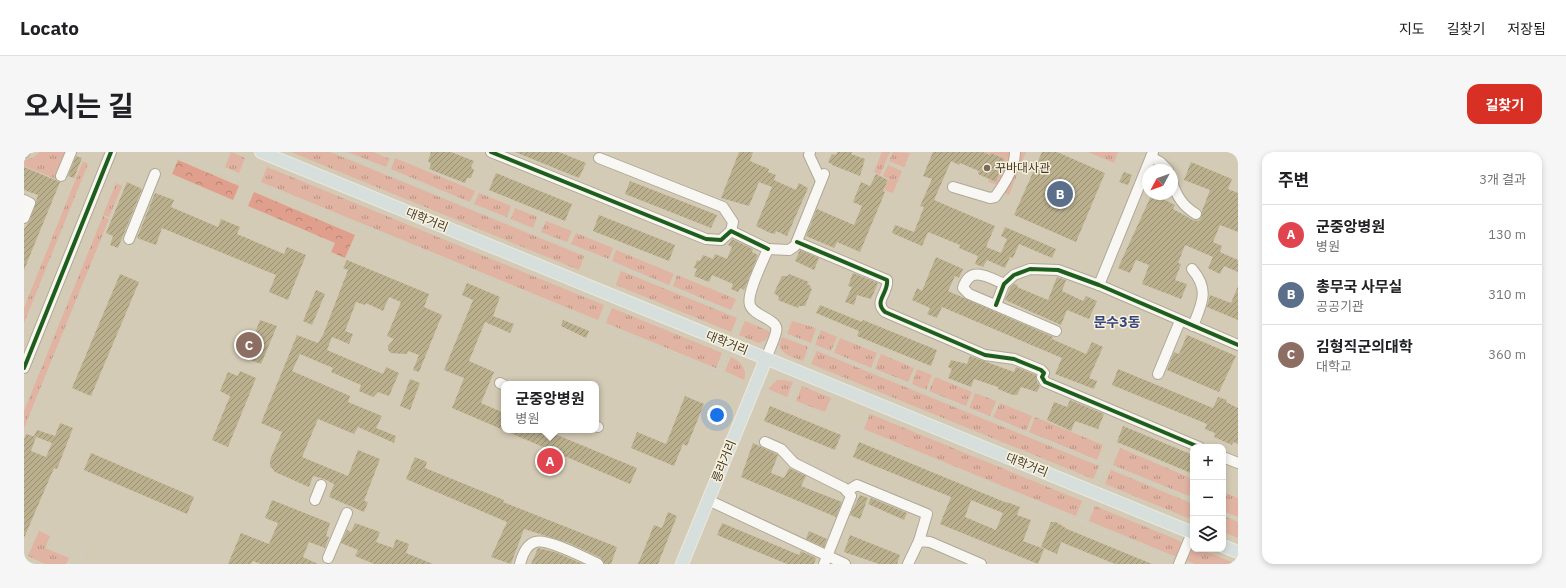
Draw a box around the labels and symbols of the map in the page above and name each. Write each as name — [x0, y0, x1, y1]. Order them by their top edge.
place label: 꾸바대사관 — [995, 160, 1050, 175]
marker: 꾸바대사관 — [982, 163, 992, 173]
north arrow — [1142, 164, 1178, 200]
pin: B — [1047, 179, 1073, 209]
street label: 대학거리 — [404, 204, 450, 235]
district label: 문수3동 — [1093, 313, 1141, 331]
street label: 대학거리 — [704, 327, 750, 358]
pin: C — [236, 330, 262, 360]
your location — [707, 405, 727, 425]
street label: 릉라거리 — [708, 438, 739, 484]
pin: A — [537, 446, 563, 476]
street label: 대학거리 — [1004, 449, 1050, 480]

